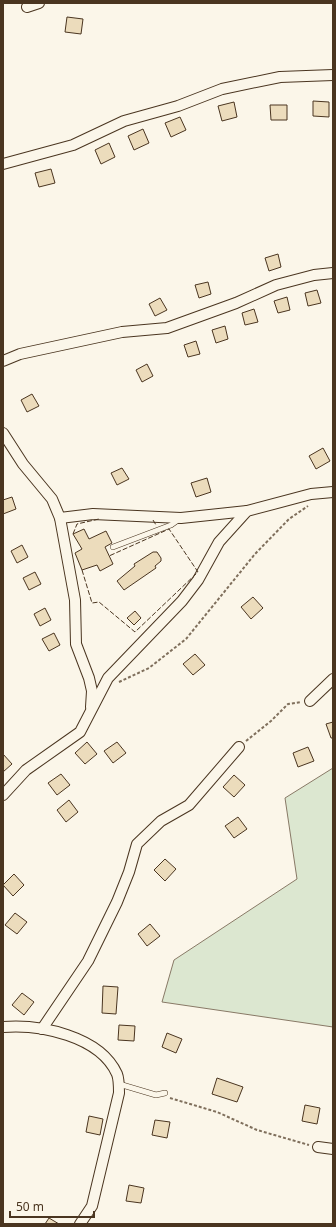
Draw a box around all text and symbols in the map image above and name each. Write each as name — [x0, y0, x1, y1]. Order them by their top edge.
scale bar — [10, 1193, 94, 1219]
text: 50 m — [16, 1198, 44, 1215]

